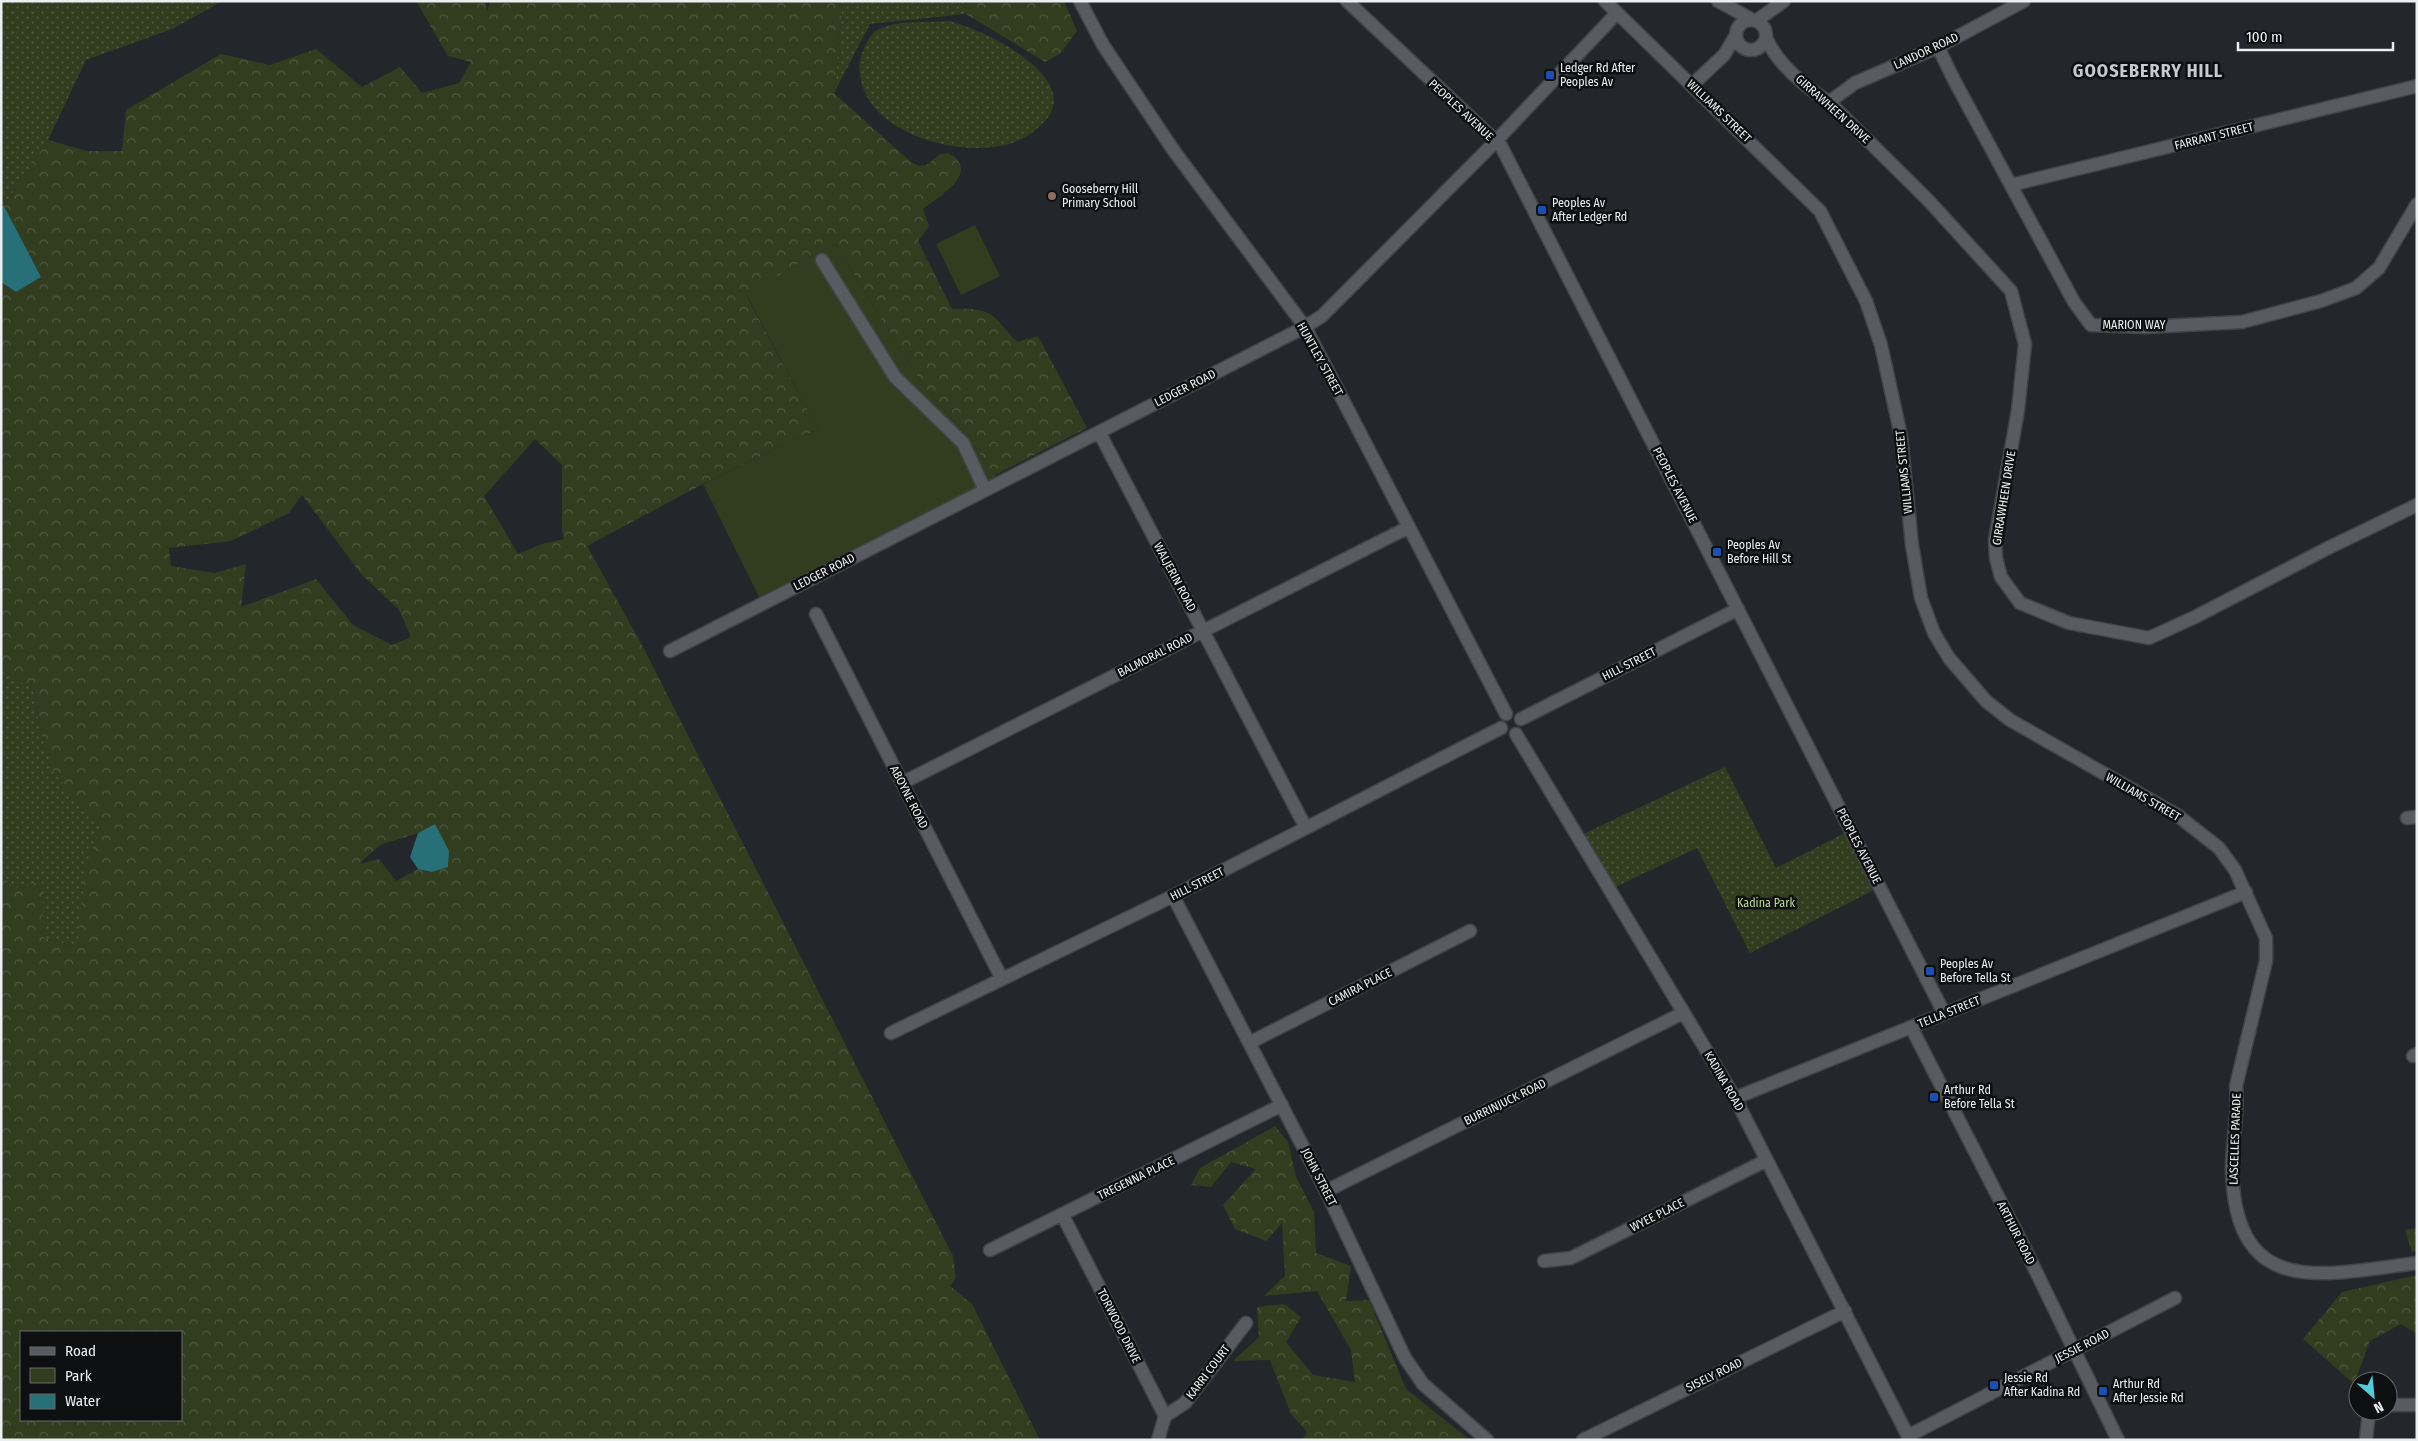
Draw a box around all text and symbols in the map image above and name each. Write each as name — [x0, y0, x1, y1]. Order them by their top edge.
scale bar — [2238, 20, 2393, 52]
text: 100 m — [2246, 28, 2283, 46]
street label: LANDOR ROAD — [1891, 30, 1961, 72]
district label: GOOSEBERRY HILL — [2073, 60, 2223, 82]
place label: Ledger Rd After Peoples Av — [1560, 61, 1636, 89]
marker: Ledger Rd After Peoples Av — [1544, 69, 1556, 81]
street label: GIRRAWHEEN DRIVE — [1793, 72, 1873, 146]
street label: PEOPLES AVENUE — [1426, 77, 1496, 144]
street label: WILLIAMS STREET — [1684, 77, 1754, 145]
street label: FARRANT STREET — [2173, 119, 2255, 153]
place label: Gooseberry Hill Primary School — [1062, 182, 1138, 210]
marker: Gooseberry Hill Primary School — [1046, 190, 1058, 202]
place label: Peoples Av After Ledger Rd — [1552, 196, 1627, 224]
marker: Peoples Av After Ledger Rd — [1536, 204, 1548, 216]
street label: MARION WAY — [2103, 318, 2165, 332]
street label: HUNTLEY STREET — [1294, 320, 1346, 398]
street label: LEDGER ROAD — [1152, 367, 1218, 409]
street label: WILLIAMS STREET — [1893, 429, 1915, 514]
street label: PEOPLES AVENUE — [1650, 445, 1700, 525]
street label: GIRRAWHEEN DRIVE — [1990, 449, 2018, 546]
place label: Peoples Av Before Hill St — [1727, 538, 1791, 566]
street label: WALJERIN ROAD — [1151, 540, 1199, 614]
marker: Peoples Av Before Hill St — [1711, 546, 1723, 558]
street label: LEDGER ROAD — [791, 551, 857, 593]
street label: BALMORAL ROAD — [1115, 630, 1195, 680]
street label: HILL STREET — [1600, 644, 1659, 684]
street label: ABOYNE ROAD — [887, 763, 931, 831]
street label: WILLIAMS STREET — [2103, 770, 2183, 824]
street label: PEOPLES AVENUE — [1834, 806, 1884, 886]
street label: HILL STREET — [1168, 864, 1227, 904]
park label: Kadina Park — [1737, 896, 1795, 910]
place label: Peoples Av Before Tella St — [1940, 957, 2011, 985]
street label: CAMIRA PLACE — [1326, 965, 1394, 1009]
marker: Peoples Av Before Tella St — [1924, 965, 1936, 977]
street label: TELLA STREET — [1916, 993, 1982, 1031]
street label: KADINA ROAD — [1701, 1049, 1747, 1113]
street label: BURRINJUCK ROAD — [1462, 1076, 1548, 1128]
place label: Arthur Rd Before Tella St — [1944, 1083, 2015, 1111]
marker: Arthur Rd Before Tella St — [1928, 1091, 1940, 1103]
street label: LASCELLES PARADE — [2226, 1093, 2244, 1185]
street label: JOHN STREET — [1299, 1146, 1340, 1209]
street label: TREGENNA PLACE — [1095, 1153, 1177, 1203]
street label: WYEE PLACE — [1628, 1195, 1687, 1235]
street label: ARTHUR ROAD — [1994, 1199, 2038, 1267]
street label: TORWOOD DRIVE — [1094, 1287, 1144, 1366]
street label: JESSIE ROAD — [2052, 1326, 2112, 1366]
legend — [20, 1331, 182, 1421]
text: Road — [65, 1342, 96, 1360]
street label: KARRI COURT — [1183, 1342, 1233, 1402]
street label: SISELY ROAD — [1684, 1355, 1744, 1395]
text: Park — [65, 1367, 92, 1385]
place label: Jessie Rd After Kadina Rd — [2004, 1371, 2080, 1399]
north arrow — [2348, 1371, 2398, 1421]
place label: Arthur Rd After Jessie Rd — [2113, 1377, 2184, 1405]
marker: Jessie Rd After Kadina Rd — [1988, 1379, 2000, 1391]
marker: Arthur Rd After Jessie Rd — [2097, 1385, 2109, 1397]
text: Water — [65, 1392, 101, 1410]
text: N — [2371, 1398, 2386, 1417]

